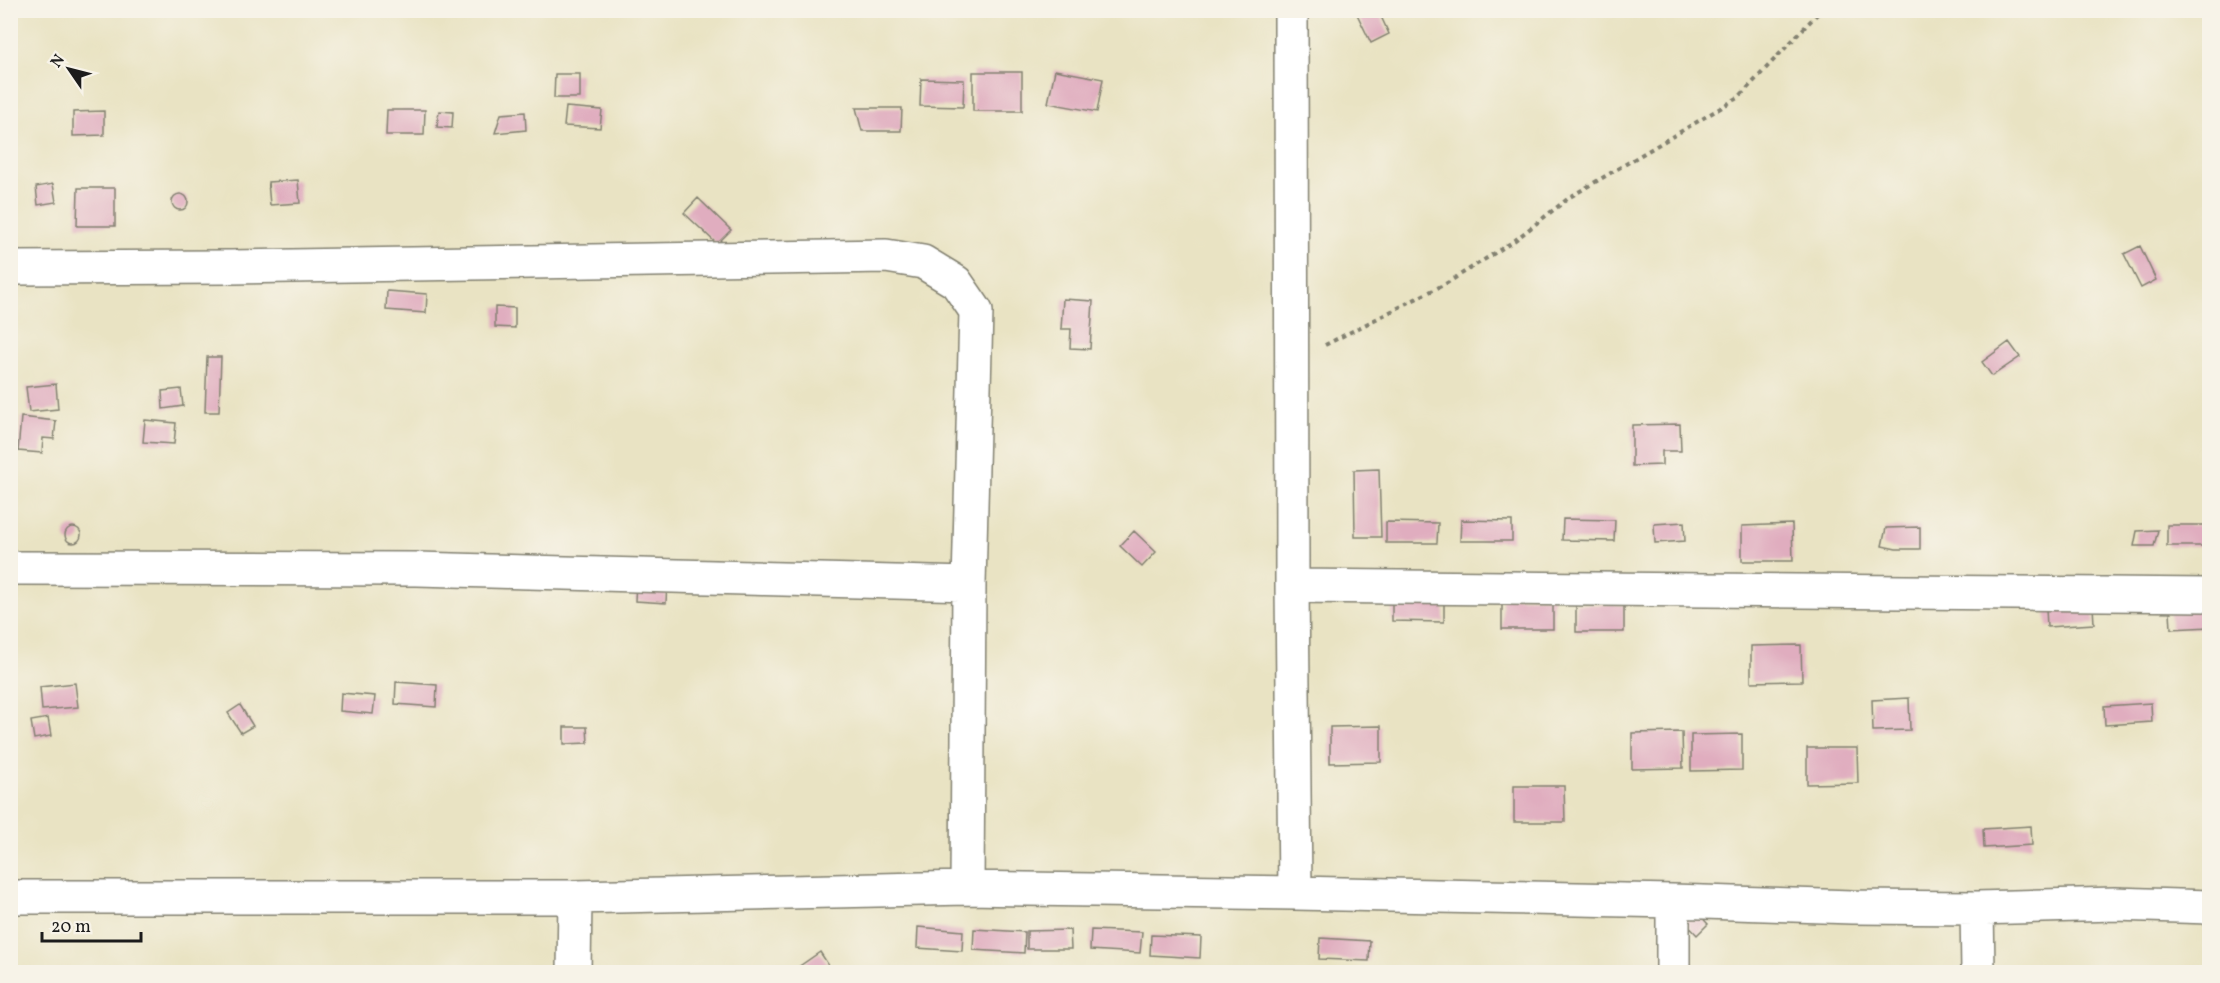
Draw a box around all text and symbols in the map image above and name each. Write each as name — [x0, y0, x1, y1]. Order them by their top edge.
north arrow — [39, 39, 99, 99]
text: N — [46, 50, 71, 73]
scale bar — [42, 905, 141, 943]
text: 20 m — [51, 915, 91, 940]

